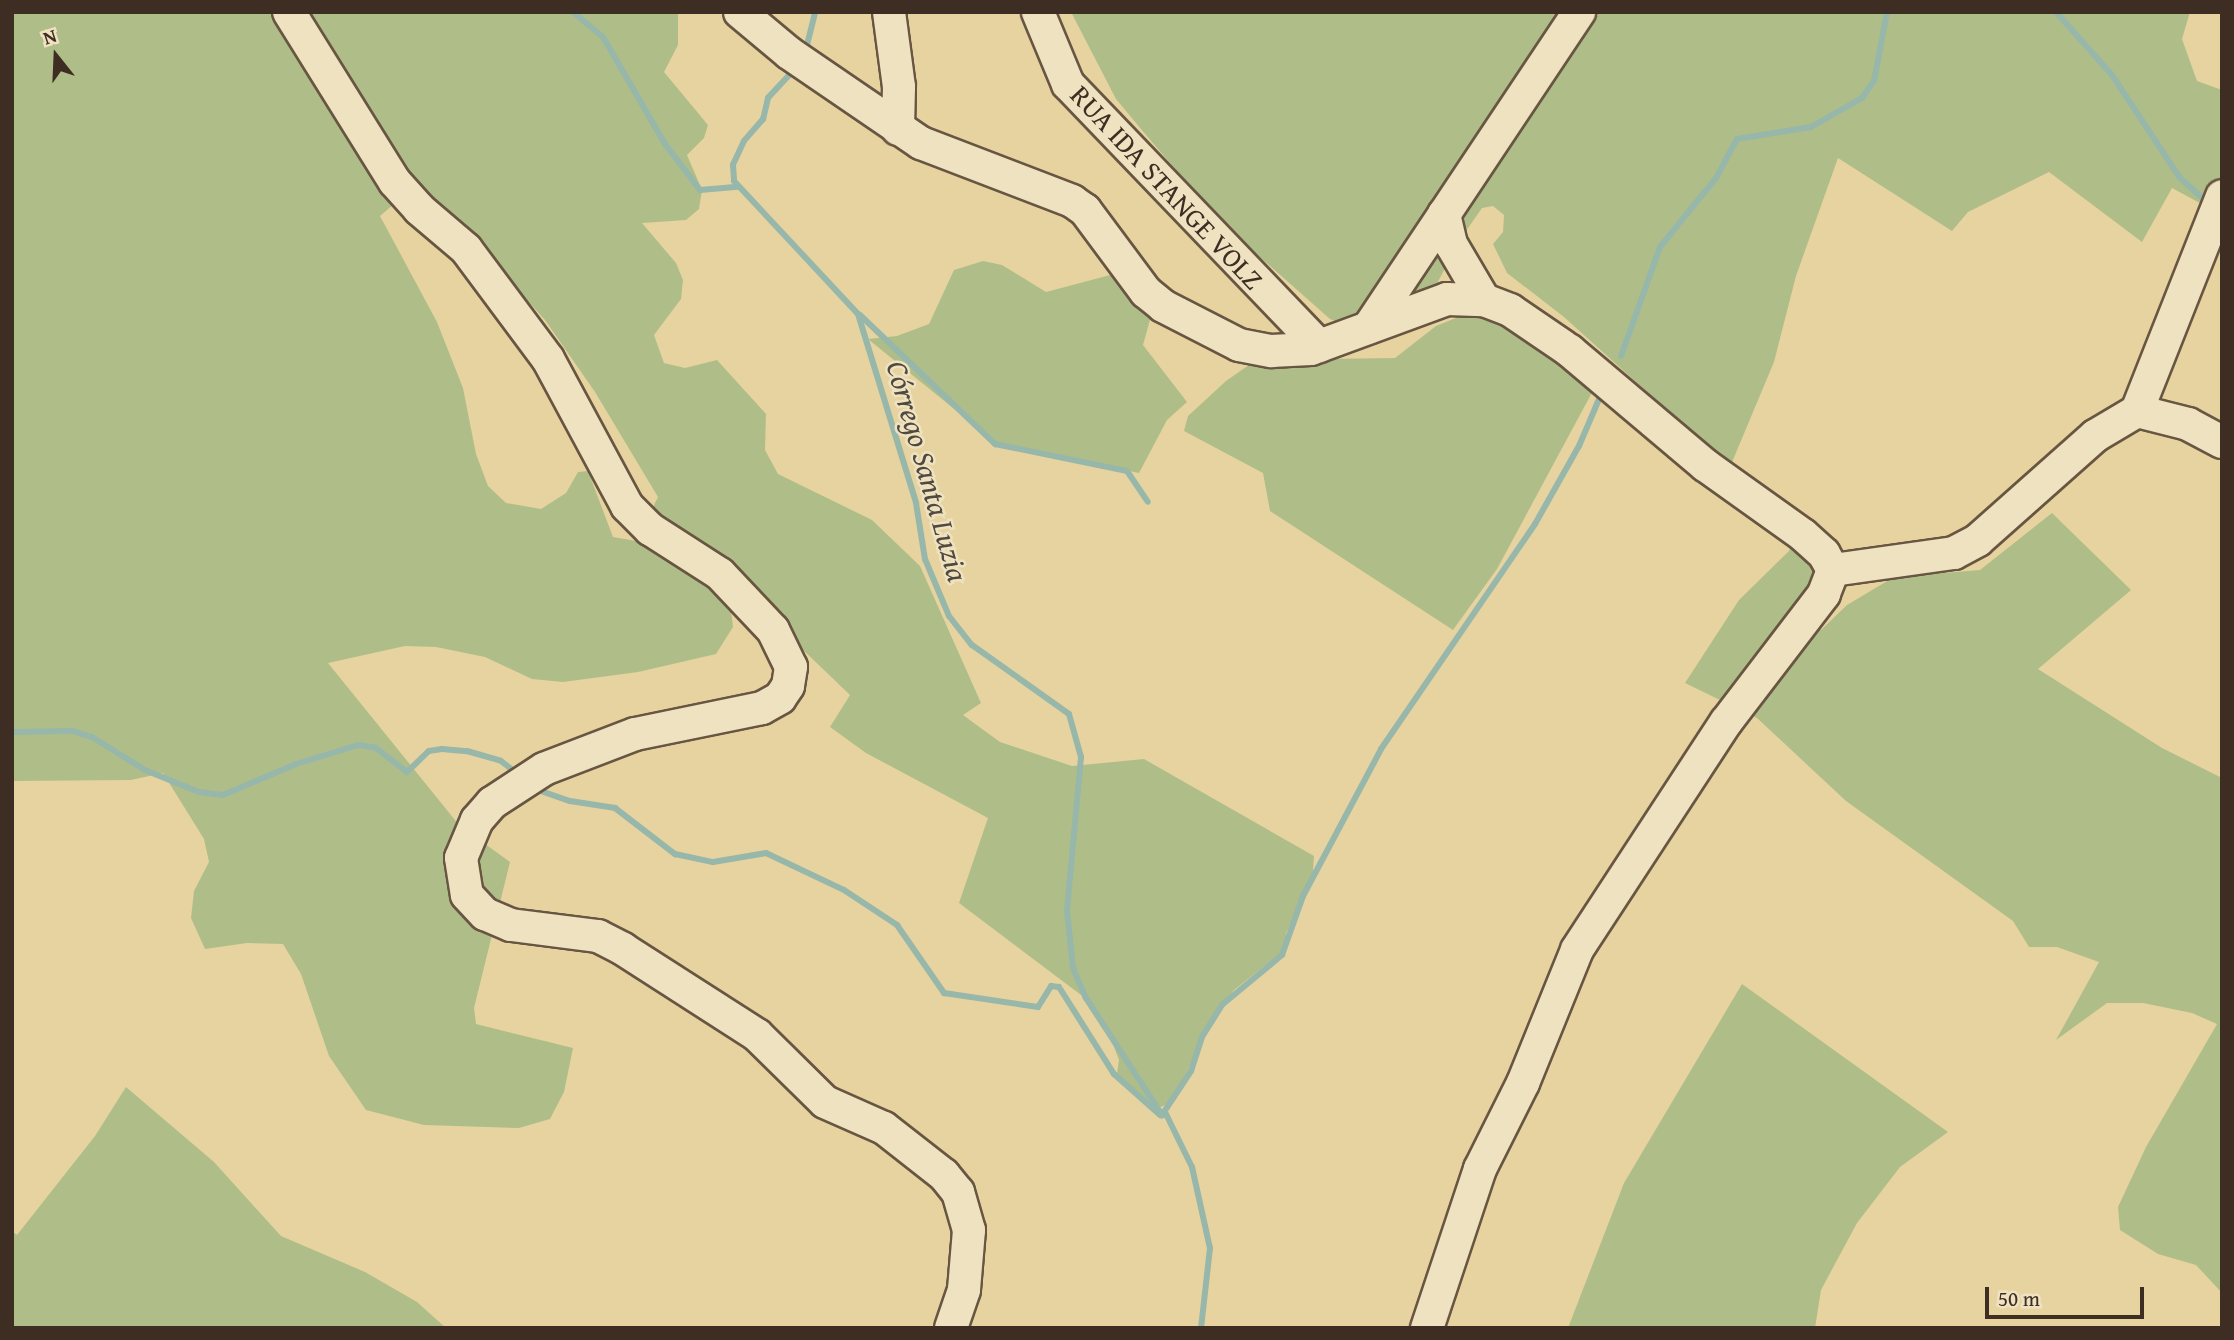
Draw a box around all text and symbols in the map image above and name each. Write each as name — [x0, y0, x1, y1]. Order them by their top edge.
north arrow — [21, 21, 91, 91]
text: N — [39, 21, 60, 51]
street label: RUA IDA STANGE VOLZ — [1064, 78, 1270, 296]
water label: Córrego Santa Luzia — [879, 357, 977, 585]
scale bar — [1989, 1274, 2148, 1318]
text: 50 m — [1998, 1283, 2040, 1314]

